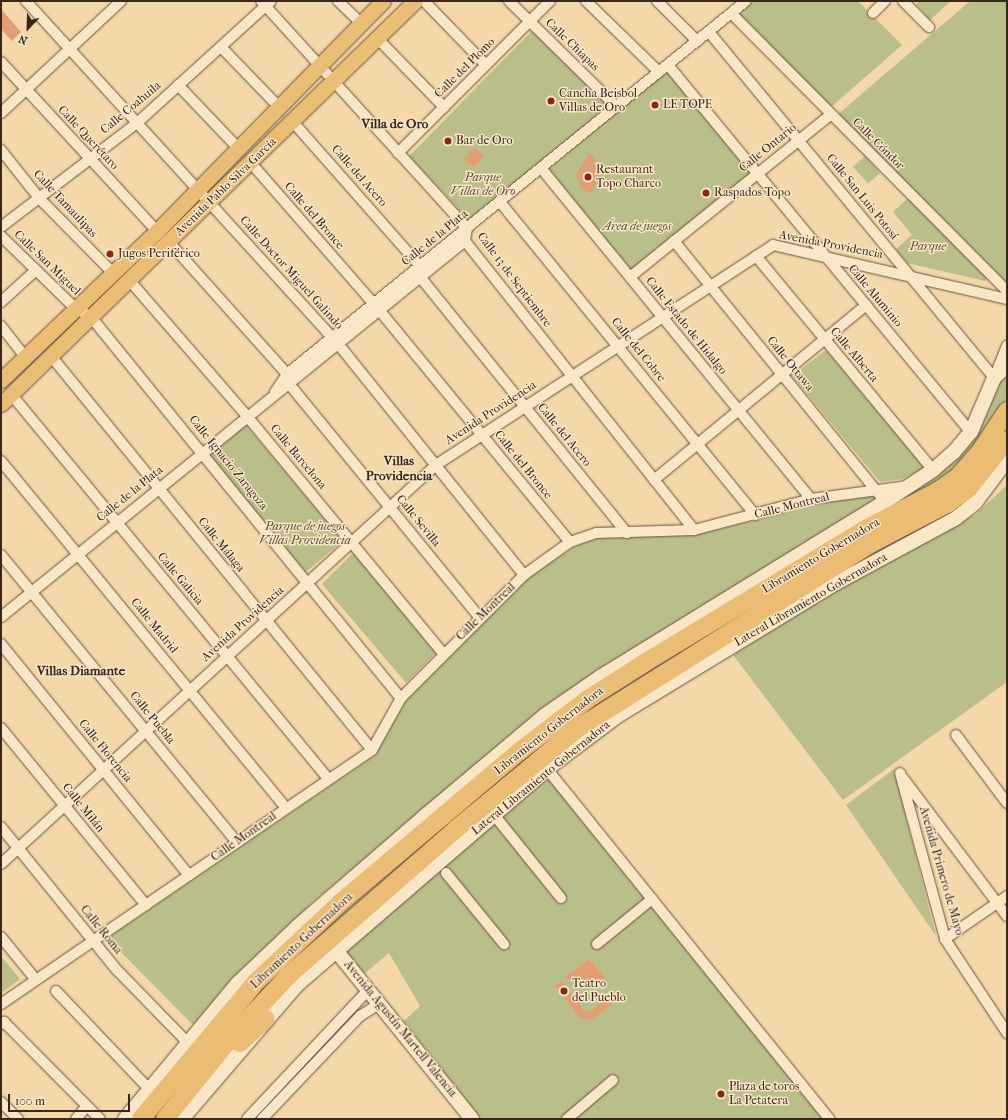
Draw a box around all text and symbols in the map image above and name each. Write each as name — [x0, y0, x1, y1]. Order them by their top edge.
north arrow — [8, 8, 48, 48]
street label: Calle Chiapas — [542, 16, 602, 74]
text: N — [17, 32, 30, 47]
street label: Calle del Plomo — [432, 35, 498, 101]
street label: Calle Coahuila — [98, 79, 164, 137]
place label: Cancha Beisbol Villas de Oro — [559, 87, 637, 115]
marker: Cancha Beisbol Villas de Oro — [546, 96, 556, 106]
place label: LE TOPE — [663, 98, 712, 112]
marker: LE TOPE — [650, 100, 660, 110]
street label: Calle Querétaro — [55, 103, 121, 173]
street label: Calle Cóndor — [849, 115, 907, 173]
district label: Villa de Oro — [362, 116, 428, 132]
street label: Calle Ontario — [736, 121, 800, 175]
place label: Bar de Oro — [456, 134, 513, 148]
street label: Avenida Pablo Silva García — [172, 135, 280, 239]
marker: Bar de Oro — [443, 136, 453, 146]
street label: Calle del Acero — [328, 142, 390, 210]
street label: Calle San Luis Potosí — [823, 151, 901, 243]
place label: Restaurant Topo Charco — [596, 163, 661, 191]
street label: Calle Tamaulipas — [30, 167, 100, 241]
park label: Parque Villas de Oro — [451, 171, 515, 199]
marker: Restaurant Topo Charco — [583, 172, 593, 182]
street label: Calle del Bronce — [281, 180, 347, 252]
place label: Raspados Topo — [714, 186, 790, 200]
marker: Raspados Topo — [701, 188, 711, 198]
street label: Calle de la Plata — [399, 207, 471, 269]
street label: Calle Doctor Miguel Galindo — [236, 213, 346, 333]
park label: Área de juegos — [603, 220, 671, 234]
street label: Calle San Miguel — [11, 228, 83, 298]
street label: Avenida Providencia — [778, 228, 884, 262]
street label: Calle 13 de Septiembre — [474, 230, 554, 330]
park label: Parque — [910, 240, 946, 254]
place label: Jugos Periférico — [118, 247, 200, 261]
marker: Jugos Periférico — [105, 249, 115, 259]
street label: Calle Aluminio — [845, 262, 905, 330]
street label: Calle Estado de Hidalgo — [642, 274, 730, 378]
street label: Calle del Cobre — [608, 315, 668, 385]
street label: Calle Alberta — [827, 325, 881, 385]
street label: Calle Ottawa — [764, 334, 816, 394]
street label: Avenida Providencia — [443, 378, 539, 448]
street label: Calle del Acero — [534, 401, 594, 469]
street label: Calle Ignacio Zaragoza — [185, 413, 271, 513]
street label: Calle Barcelona — [267, 422, 329, 492]
street label: Calle del Bronce — [491, 428, 555, 502]
district label: Villas Providencia — [366, 454, 432, 485]
street label: Calle de la Plata — [94, 463, 166, 525]
street label: Calle Montreal — [753, 490, 831, 522]
street label: Calle Sevilla — [393, 492, 443, 550]
street label: Calle Málaga — [195, 515, 247, 575]
street label: Libramiento Gobernadora — [760, 515, 882, 597]
park label: Parque de juegos Villas Providencia — [259, 520, 351, 548]
street label: Calle Galicia — [154, 550, 206, 608]
street label: Lateral Libramiento Gobernadora — [732, 550, 890, 650]
street label: Calle Montreal — [453, 580, 519, 644]
street label: Avenida Providencia — [199, 583, 287, 665]
street label: Calle Madrid — [127, 595, 181, 657]
district label: Villas Diamante — [37, 663, 125, 679]
street label: Libramiento Gobernadora — [492, 684, 606, 778]
street label: Calle Puebla — [126, 689, 178, 747]
street label: Calle Florencia — [75, 717, 135, 785]
street label: Lateral Libramiento Gobernadora — [469, 718, 613, 838]
street label: Calle Milán — [59, 781, 107, 835]
street label: Avenida Primero de Mayo — [916, 805, 966, 937]
street label: Calle Montreal — [209, 809, 279, 865]
street label: Libramiento Gobernadora — [248, 890, 356, 992]
street label: Calle Roma — [77, 903, 125, 957]
street label: Avenida Agustín Martell Valencia — [340, 958, 460, 1100]
place label: Teatro del Pueblo — [572, 977, 626, 1005]
marker: Teatro del Pueblo — [559, 986, 569, 996]
place label: Plaza de toros La Petatera — [729, 1080, 799, 1108]
scale bar — [10, 1086, 132, 1112]
marker: Plaza de toros La Petatera — [716, 1089, 726, 1099]
text: 100 m — [15, 1094, 45, 1108]

